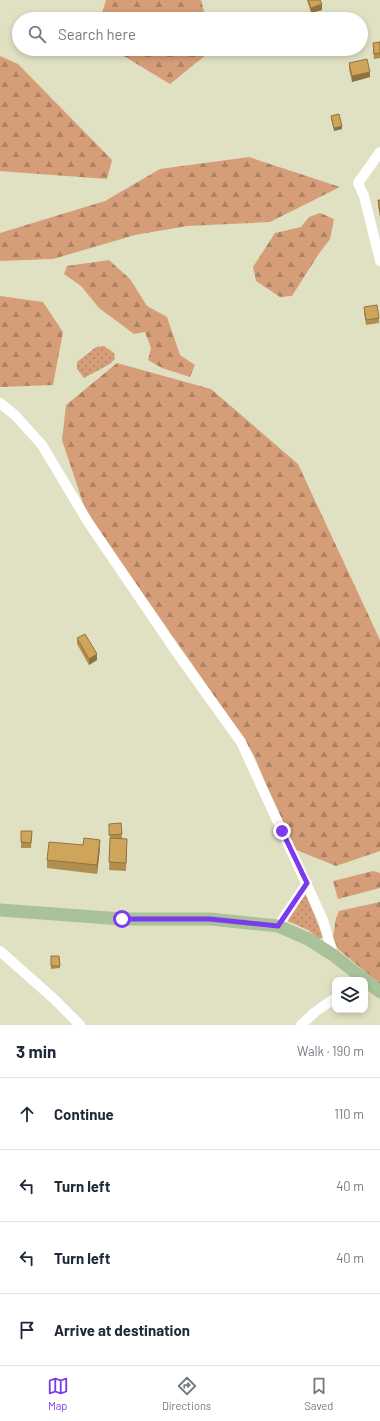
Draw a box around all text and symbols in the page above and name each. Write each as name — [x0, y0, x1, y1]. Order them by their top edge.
search box — [12, 12, 368, 56]
icon: search — [26, 23, 48, 45]
text: Search here — [58, 25, 136, 43]
route end — [273, 822, 291, 840]
route start — [113, 910, 131, 928]
map controls — [332, 977, 368, 1013]
button: layers — [332, 977, 368, 1013]
text: 3 min — [16, 1041, 56, 1061]
text: Walk · 190 m — [297, 1043, 364, 1059]
icon: ahead — [16, 1103, 38, 1125]
text: Continue — [54, 1105, 114, 1123]
text: 110 m — [334, 1106, 364, 1122]
icon: left — [16, 1175, 38, 1197]
text: Turn left — [54, 1177, 110, 1195]
text: 40 m — [336, 1178, 364, 1194]
icon: left — [16, 1247, 38, 1269]
text: Turn left — [54, 1249, 110, 1267]
text: 40 m — [336, 1250, 364, 1266]
icon: arrive — [16, 1319, 38, 1341]
text: Arrive at destination — [54, 1321, 190, 1339]
tab: Map — [47, 1375, 69, 1412]
tab: Directions — [162, 1375, 211, 1412]
tab: Saved — [304, 1375, 333, 1412]

